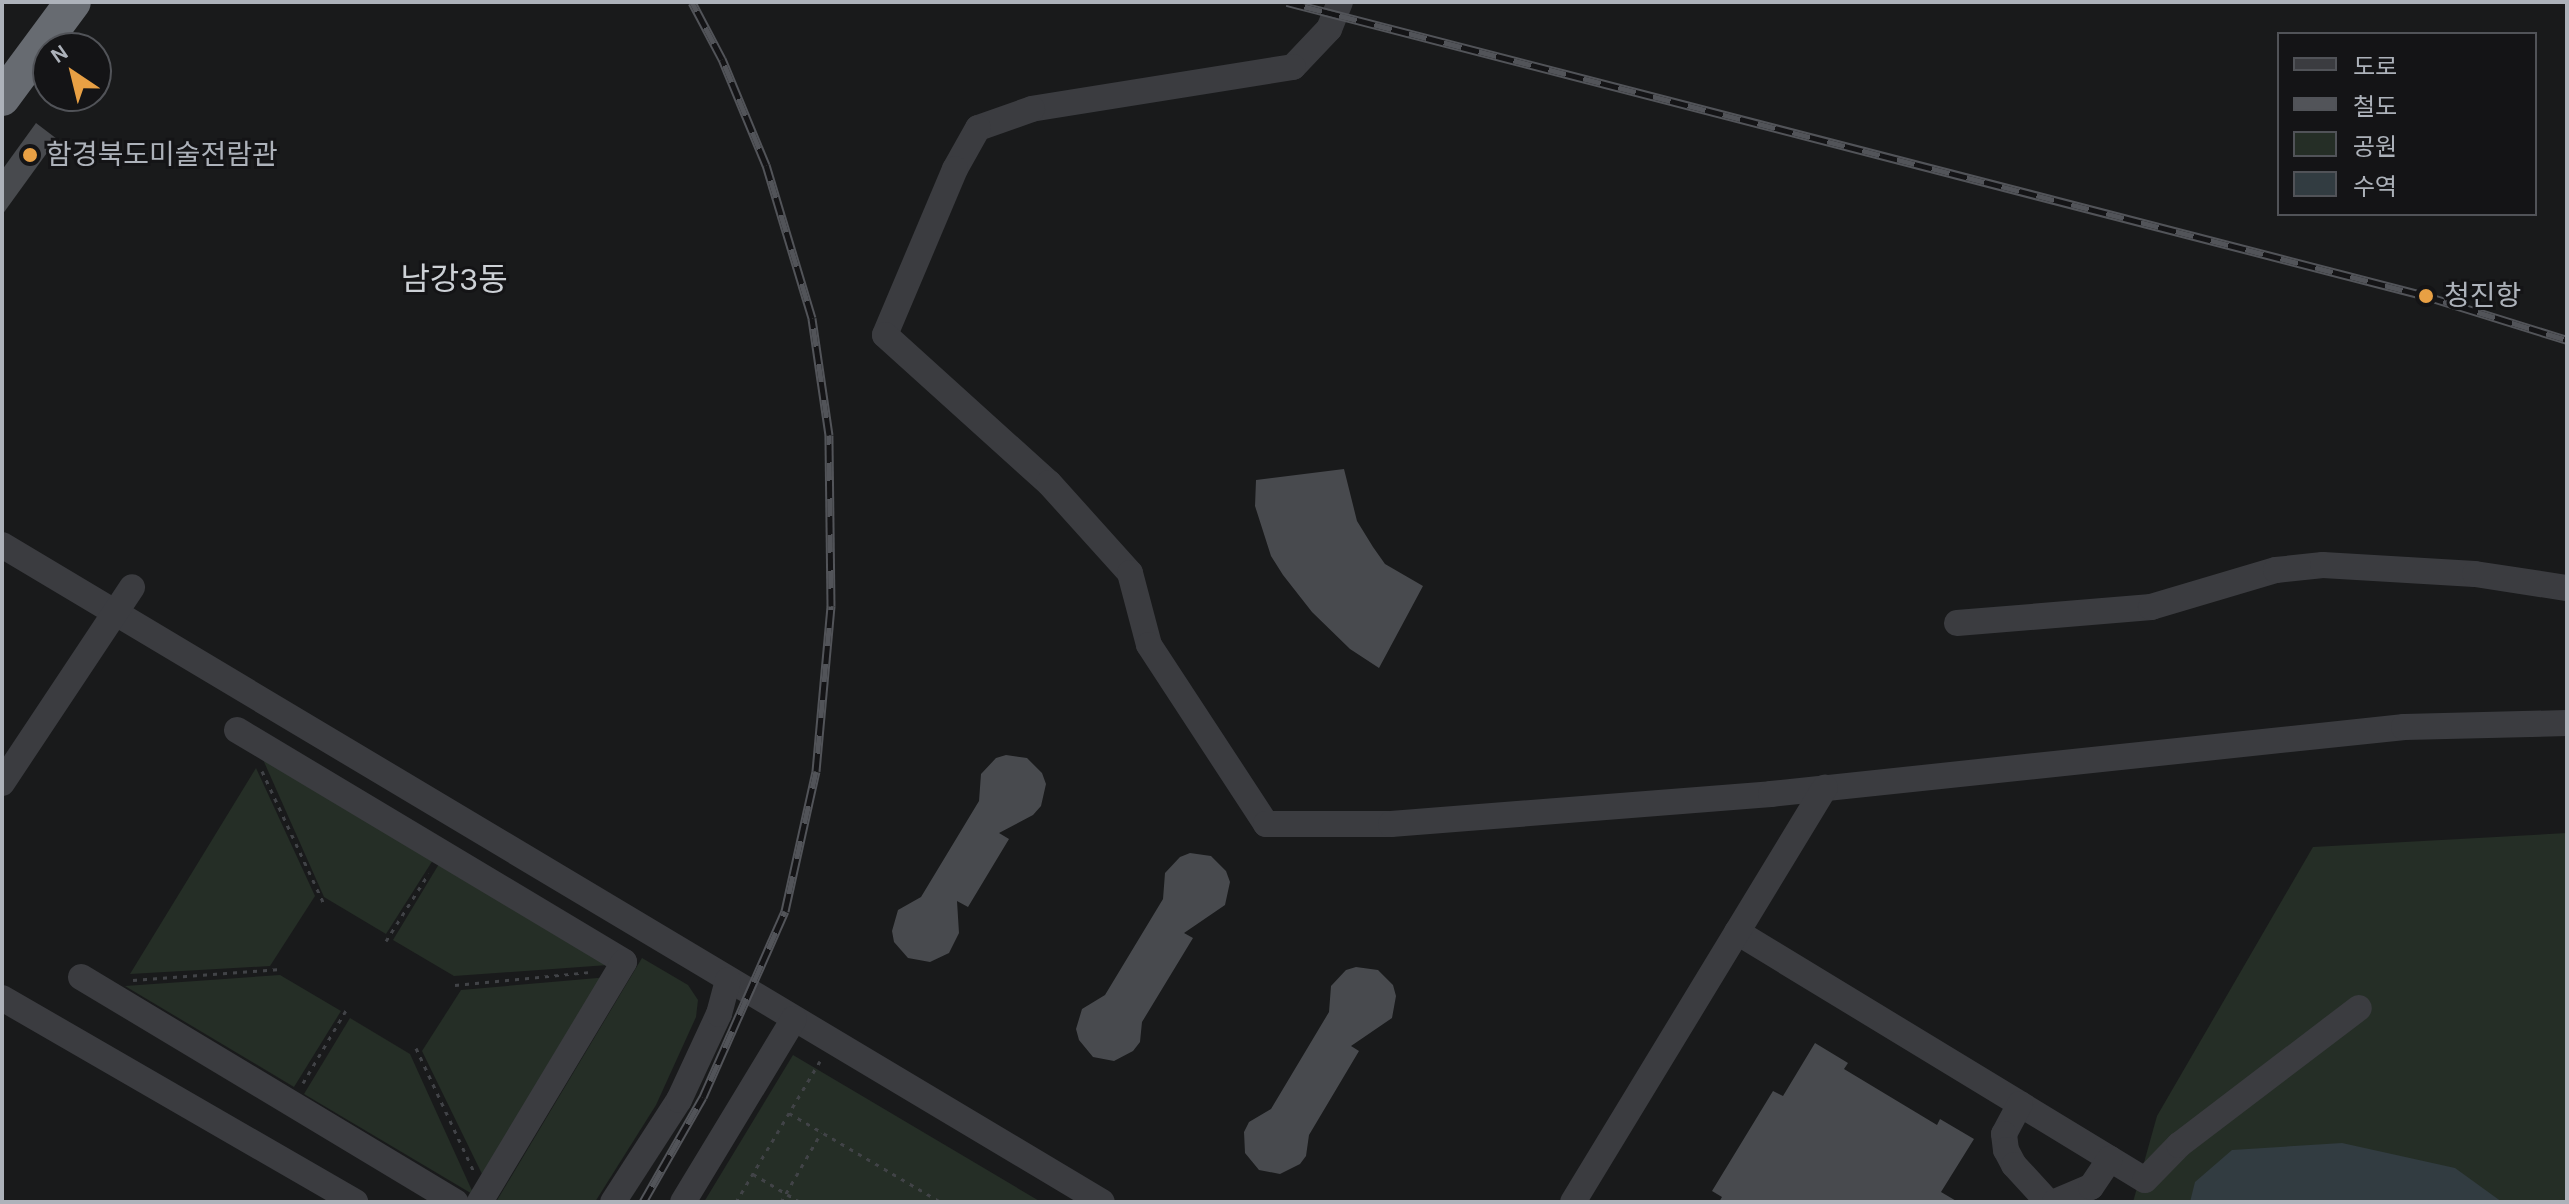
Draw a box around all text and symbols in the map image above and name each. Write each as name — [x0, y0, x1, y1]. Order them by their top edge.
north arrow — [32, 32, 112, 112]
legend — [2277, 32, 2537, 216]
text: N — [45, 39, 73, 69]
text: 도로 — [2353, 53, 2397, 81]
text: 철도 — [2353, 93, 2397, 121]
text: 공원 — [2353, 133, 2397, 161]
place label: 함경북도미술전람관 — [46, 138, 278, 172]
marker: 함경북도미술전람관 — [21, 146, 39, 164]
text: 수역 — [2353, 173, 2397, 201]
district label: 남강3동 — [400, 261, 508, 299]
place label: 청진항 — [2444, 279, 2521, 313]
marker: 청진항 — [2415, 285, 2437, 307]

